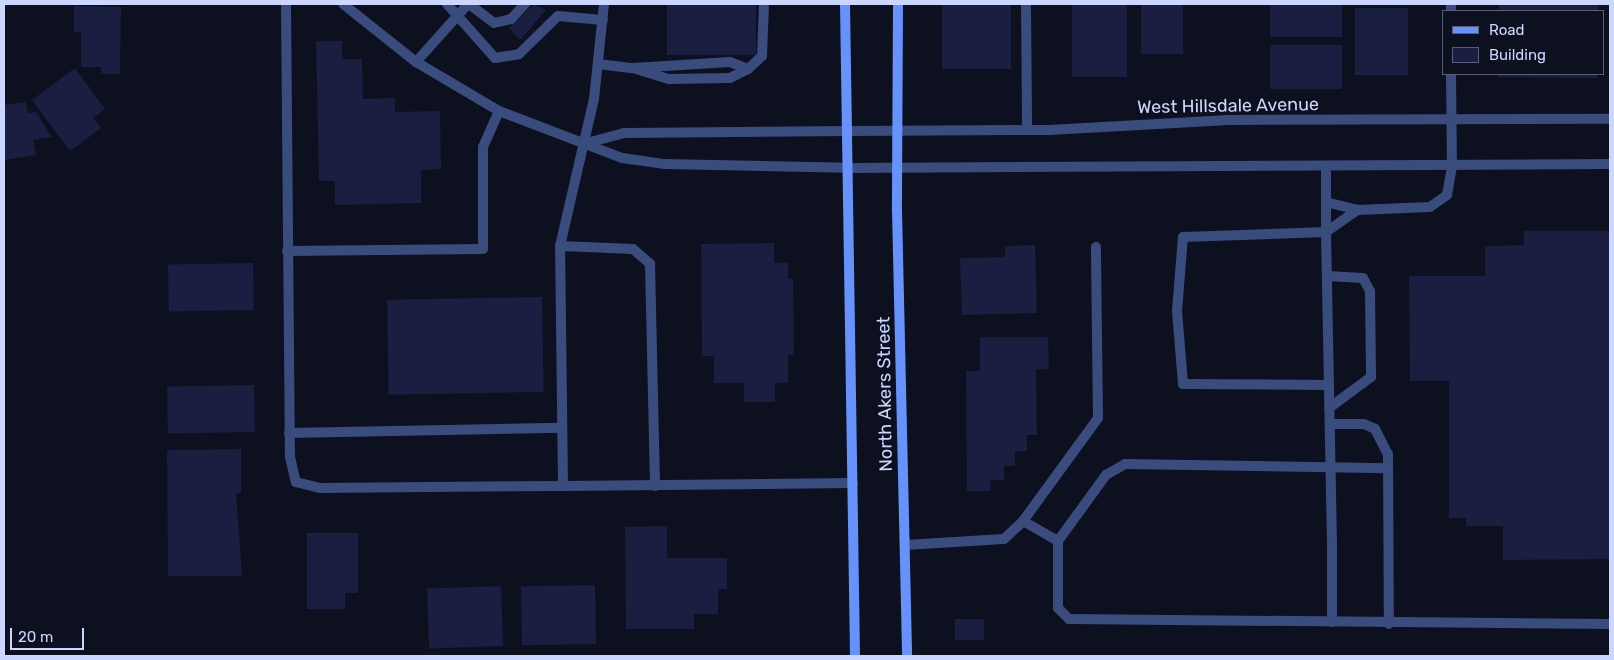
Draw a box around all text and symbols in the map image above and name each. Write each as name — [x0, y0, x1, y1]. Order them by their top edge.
legend — [1442, 10, 1604, 75]
text: Road — [1489, 21, 1525, 39]
text: Building — [1489, 46, 1546, 64]
street label: West Hillsdale Avenue — [1137, 94, 1319, 118]
street label: North Akers Street — [873, 316, 897, 472]
scale bar — [12, 618, 86, 650]
text: 20 m — [18, 628, 53, 646]

